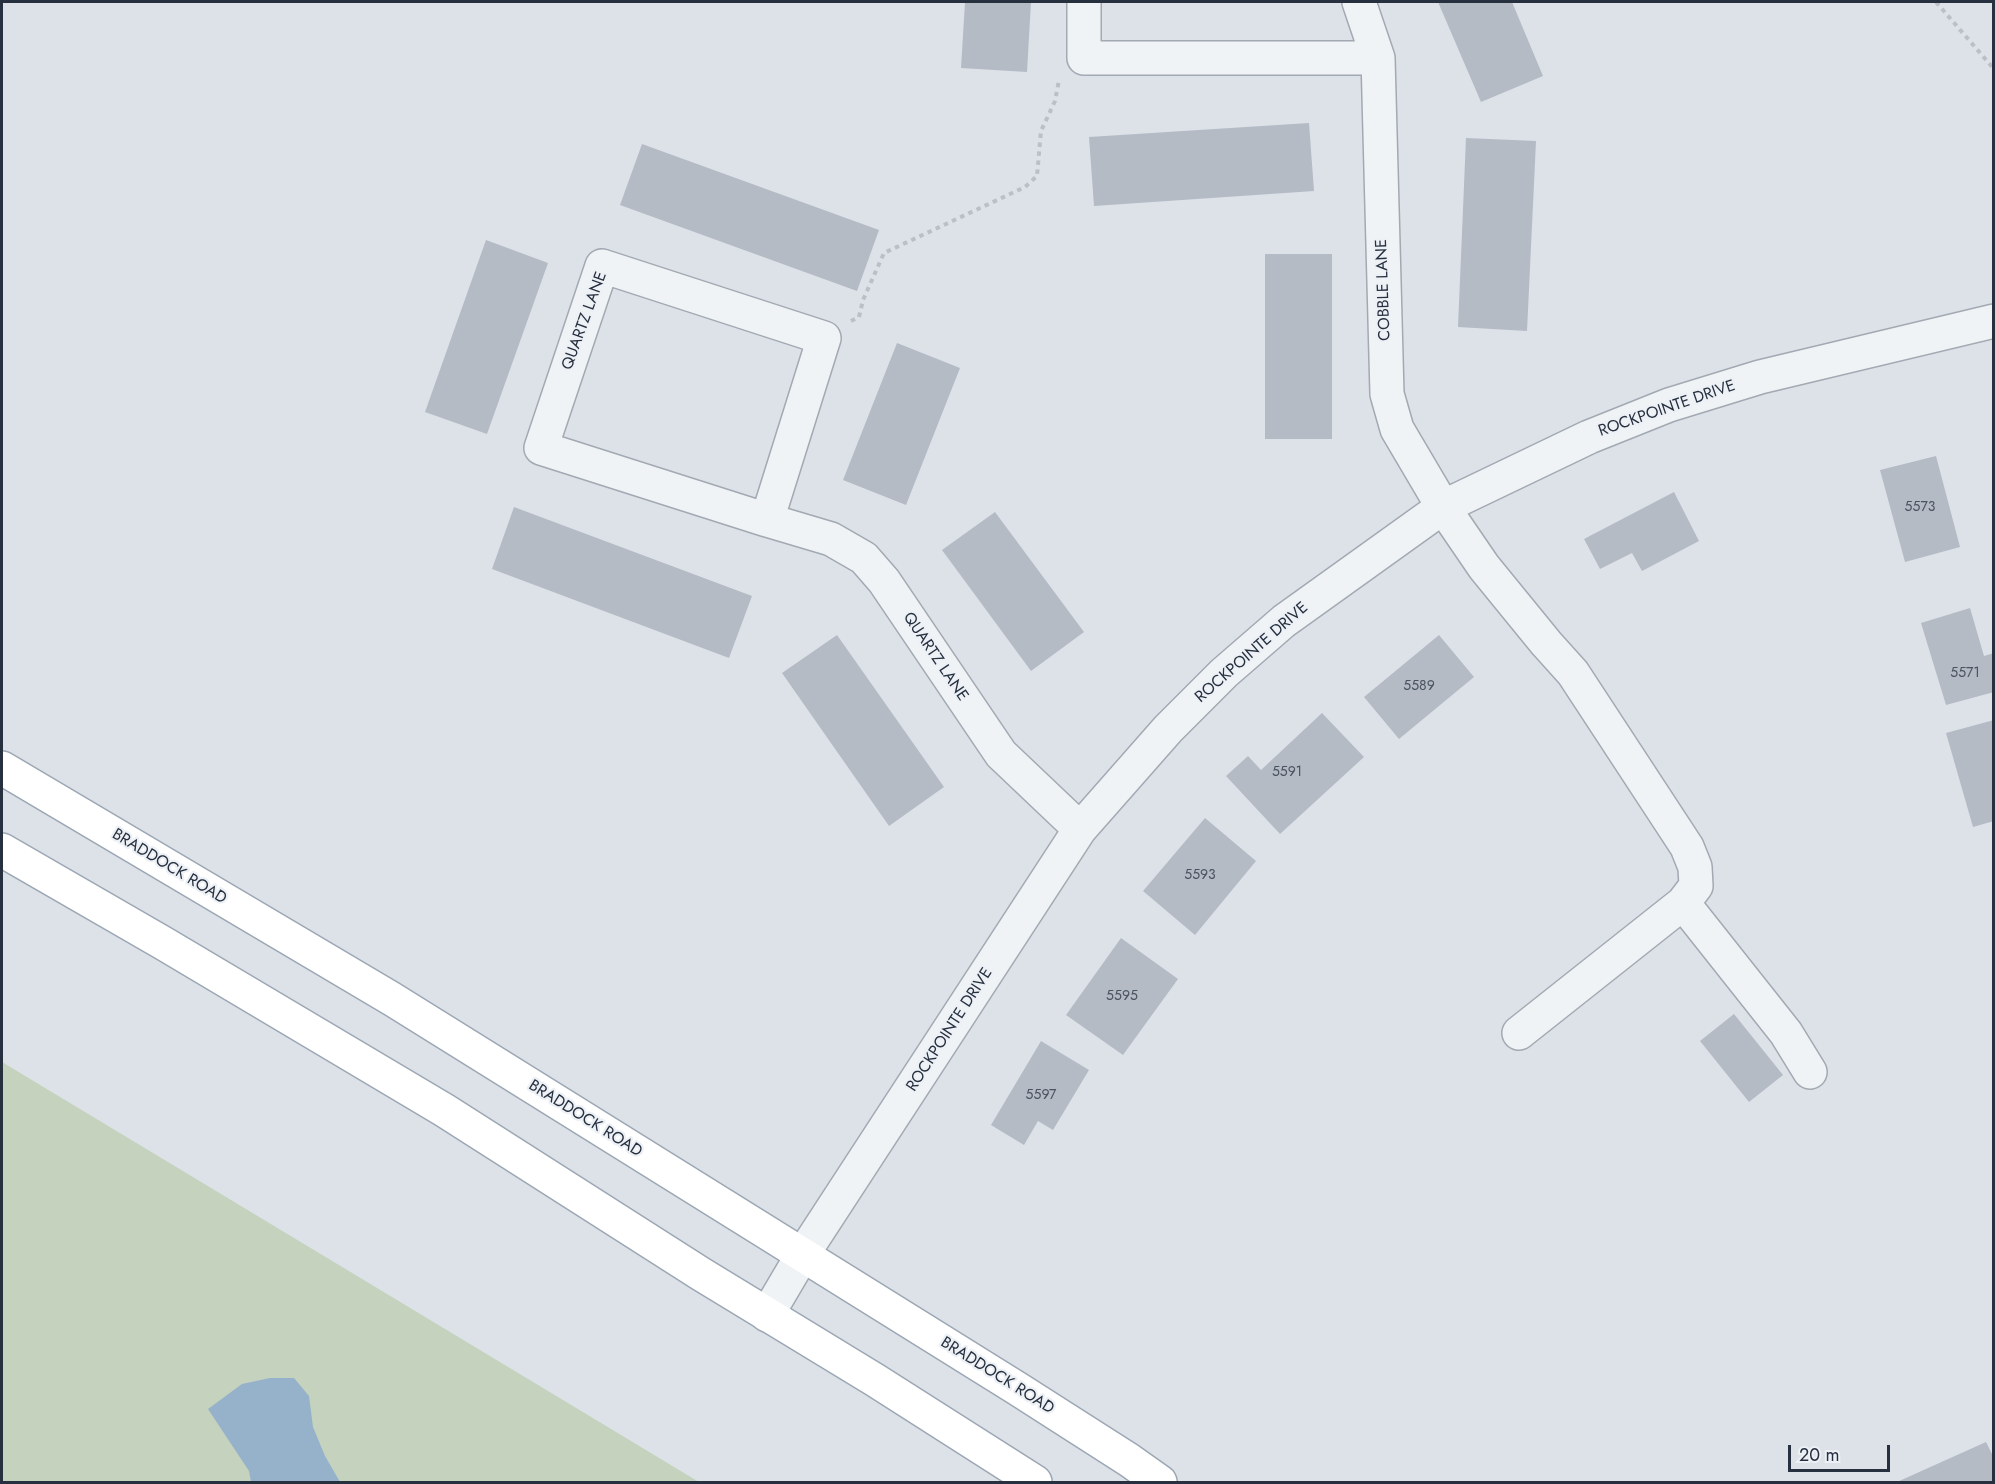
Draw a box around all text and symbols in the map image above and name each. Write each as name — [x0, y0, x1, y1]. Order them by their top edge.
street label: COBBLE LANE — [1373, 239, 1395, 341]
street label: QUARTZ LANE — [558, 269, 612, 373]
street label: ROCKPOINTE DRIVE — [1596, 377, 1738, 441]
house number: 5573 — [1905, 500, 1935, 516]
street label: ROCKPOINTE DRIVE — [1192, 599, 1312, 707]
street label: QUARTZ LANE — [898, 609, 972, 705]
house number: 5571 — [1950, 666, 1980, 682]
house number: 5589 — [1403, 679, 1435, 695]
house number: 5591 — [1272, 765, 1302, 781]
street label: BRADDOCK ROAD — [108, 825, 230, 909]
house number: 5593 — [1184, 868, 1216, 884]
street label: ROCKPOINTE DRIVE — [903, 965, 997, 1095]
house number: 5595 — [1106, 989, 1138, 1005]
street label: BRADDOCK ROAD — [525, 1076, 645, 1162]
house number: 5597 — [1026, 1088, 1056, 1104]
street label: BRADDOCK ROAD — [937, 1333, 1057, 1419]
scale bar — [1791, 1433, 1893, 1471]
text: 20 m — [1799, 1442, 1839, 1468]

